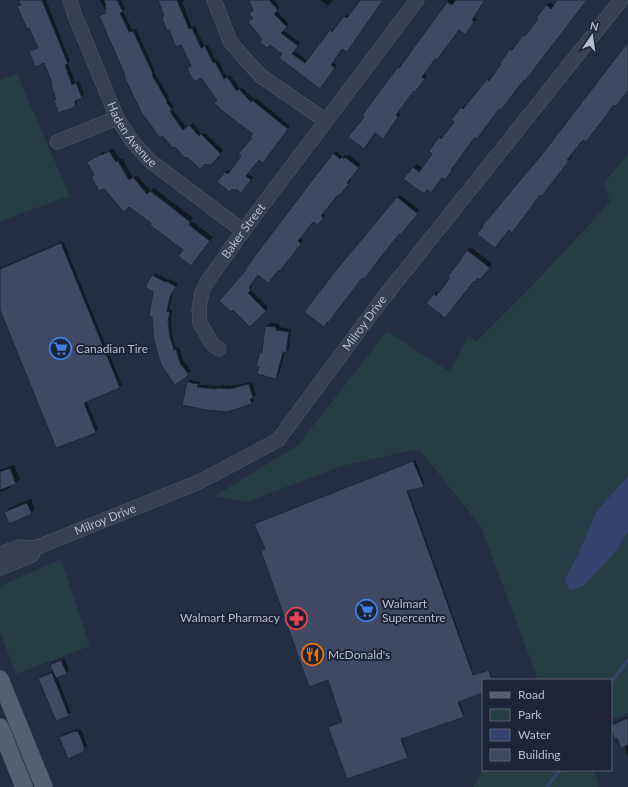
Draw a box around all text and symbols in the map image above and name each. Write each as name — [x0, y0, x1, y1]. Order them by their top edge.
north arrow — [572, 16, 612, 56]
text: N — [589, 18, 600, 33]
street label: Haden Avenue — [104, 100, 160, 170]
street label: Baker Street — [218, 200, 269, 261]
street label: Milroy Drive — [339, 292, 390, 353]
supermarket icon: Canadian Tire — [47, 336, 73, 362]
place label: Canadian Tire — [76, 341, 148, 356]
street label: Milroy Drive — [72, 500, 138, 538]
place label: Walmart Supercentre — [382, 596, 446, 625]
supermarket icon: Walmart Supercentre — [353, 598, 379, 624]
pharmacy icon: Walmart Pharmacy — [283, 605, 309, 631]
place label: Walmart Pharmacy — [180, 610, 281, 625]
restaurant icon: McDonald's — [299, 642, 325, 668]
place label: McDonald's — [328, 647, 390, 662]
legend — [482, 679, 612, 771]
text: Road — [518, 687, 545, 702]
text: Park — [518, 707, 542, 722]
text: Water — [518, 727, 551, 742]
text: Building — [518, 747, 561, 762]

